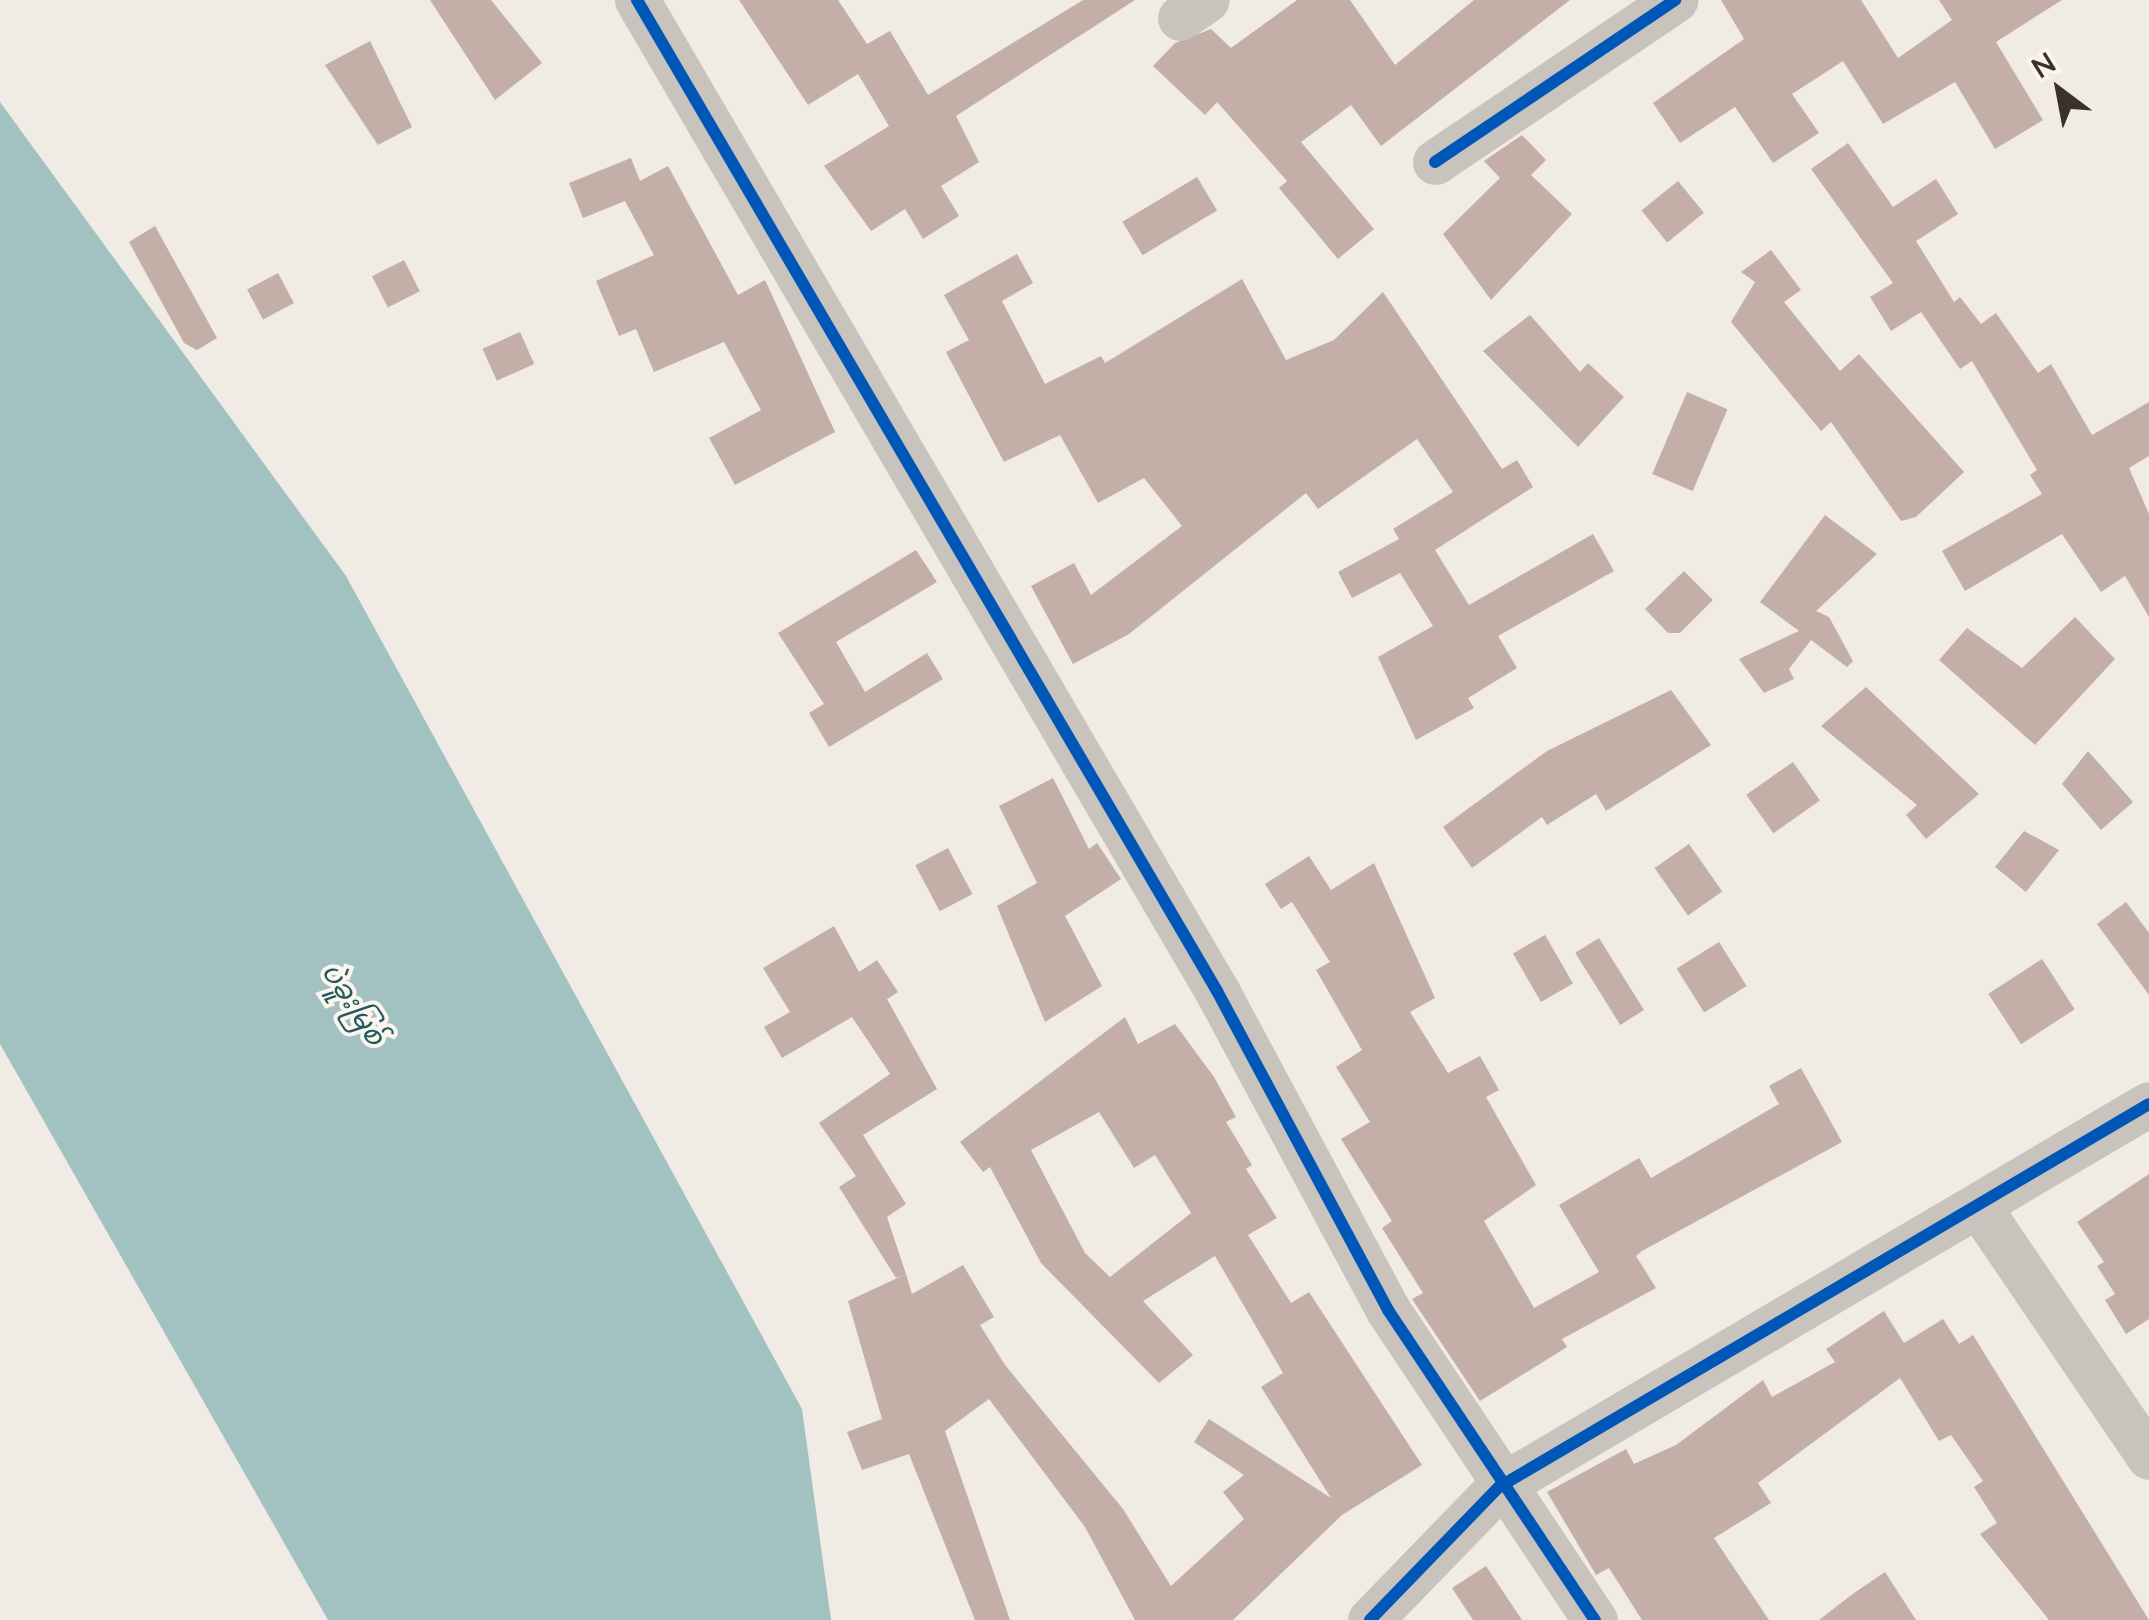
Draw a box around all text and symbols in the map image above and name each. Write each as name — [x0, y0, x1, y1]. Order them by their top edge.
north arrow — [2009, 40, 2109, 140]
text: N — [2025, 44, 2061, 85]
water label: ပဲခူးမြစ် — [316, 955, 394, 1051]

